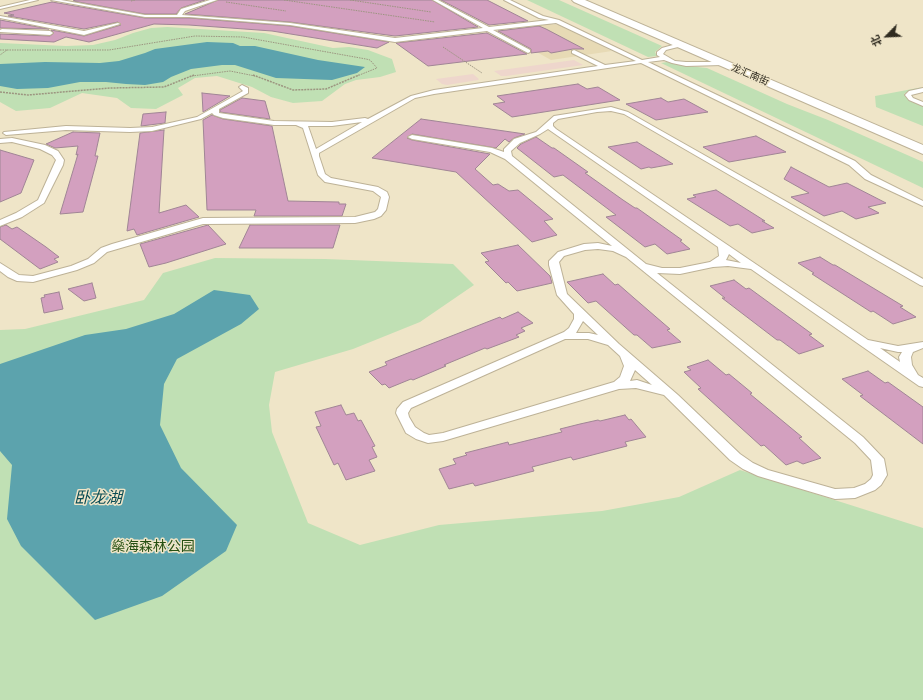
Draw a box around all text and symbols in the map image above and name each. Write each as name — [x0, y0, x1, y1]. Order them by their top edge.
north arrow — [867, 16, 907, 56]
text: 北 — [866, 33, 885, 49]
street label: 龙汇南街 — [729, 62, 771, 88]
water label: 卧龙湖 — [74, 488, 122, 508]
park label: 燊海森林公园 — [111, 539, 195, 555]

